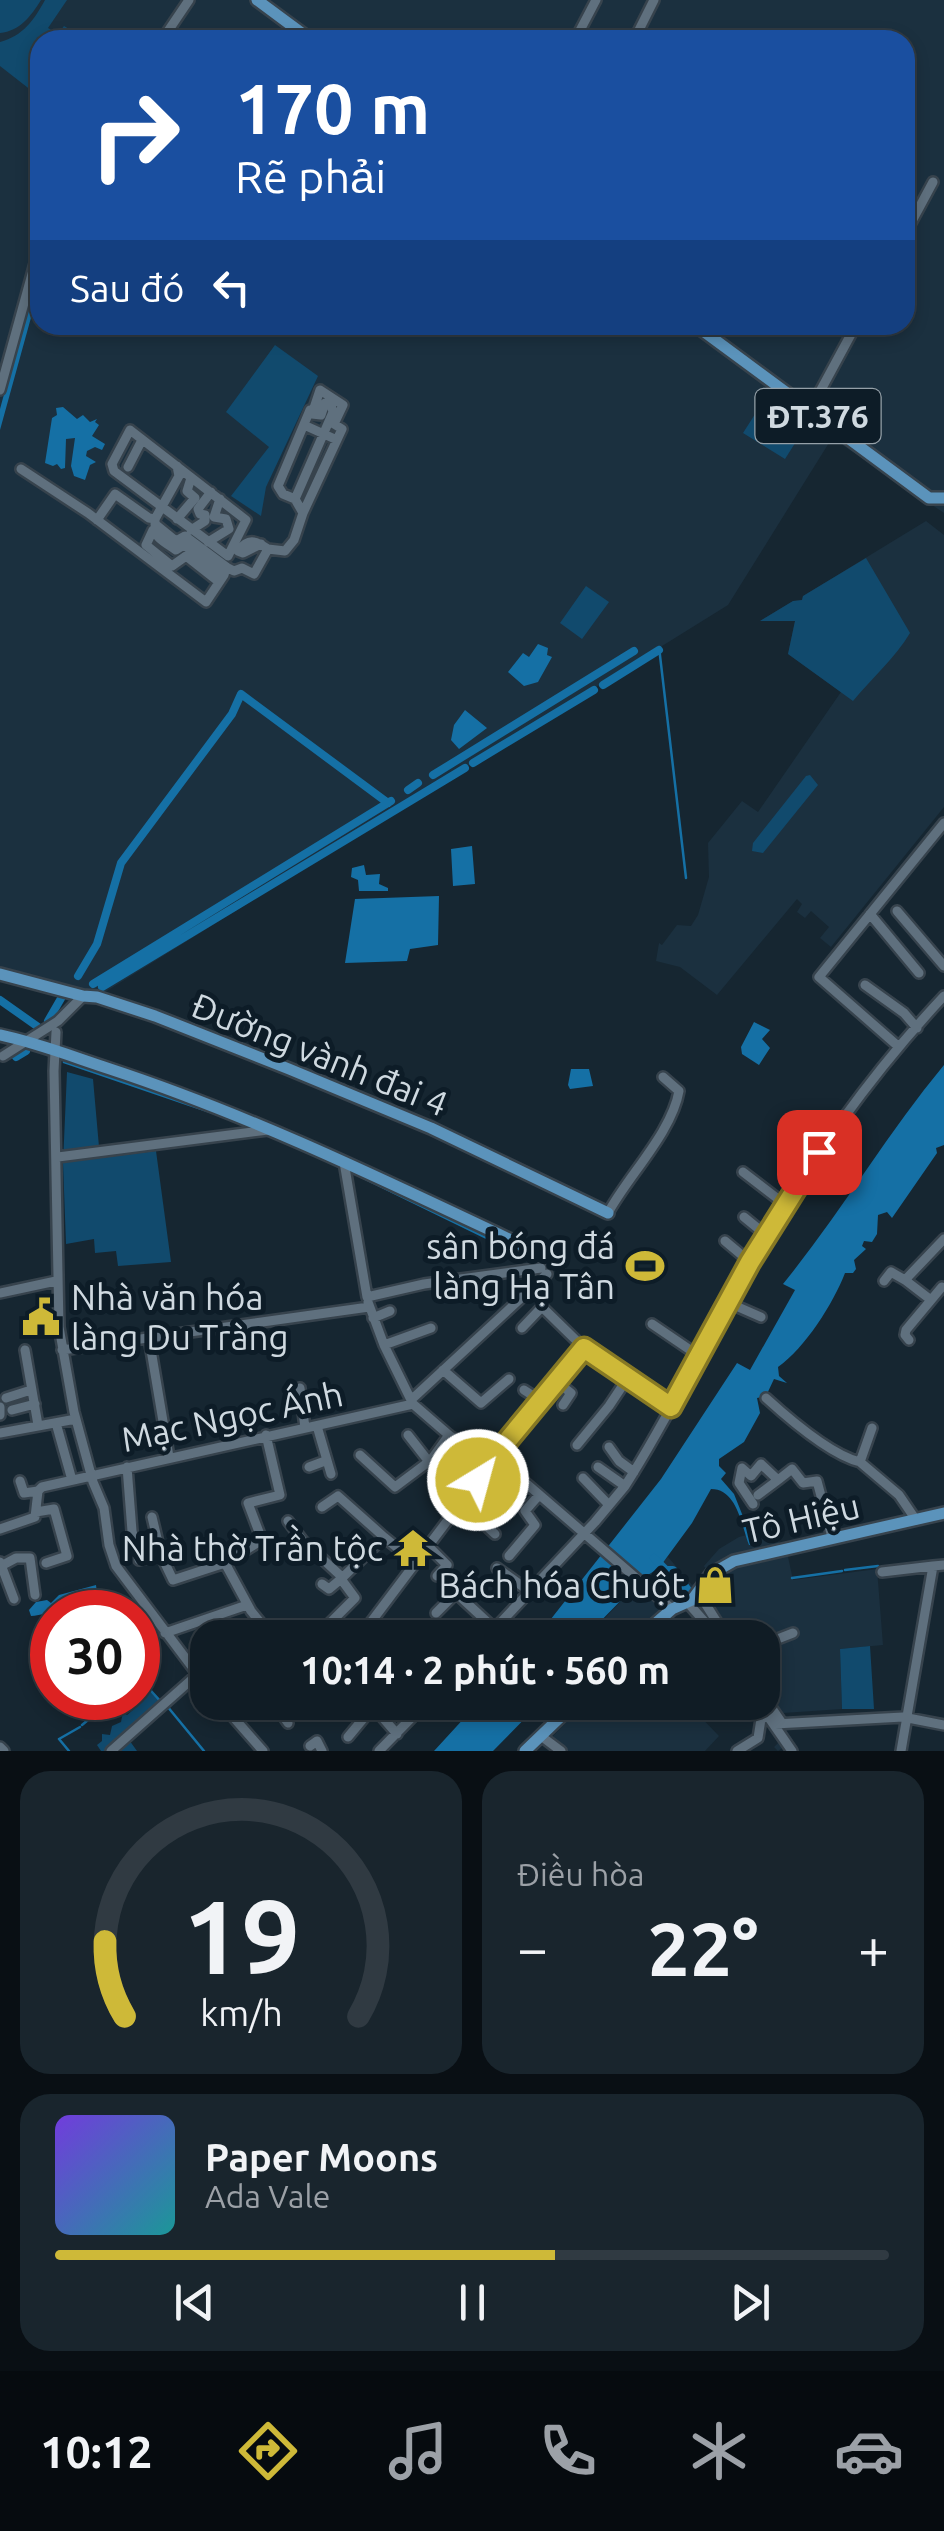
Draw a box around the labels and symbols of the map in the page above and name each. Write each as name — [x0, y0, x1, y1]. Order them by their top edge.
road number: ĐT.376 — [756, 389, 880, 443]
street label: Đường vành đai 4 — [186, 984, 454, 1124]
pin — [777, 1110, 862, 1195]
place label: sân bóng đá làng Hạ Tân — [426, 1226, 615, 1306]
sports icon: sân bóng đá làng Hạ Tân — [624, 1245, 666, 1287]
place label: Nhà văn hóa làng Du Tràng — [71, 1277, 289, 1357]
public building icon: Nhà văn hóa làng Du Tràng — [20, 1296, 62, 1338]
street label: Mạc Ngọc Ánh — [117, 1372, 346, 1459]
position arrow — [426, 1428, 530, 1532]
street label: Tô Hiệu — [739, 1485, 863, 1551]
place label: Nhà thờ Trần tộc — [122, 1524, 383, 1568]
temple icon: Nhà thờ Trần tộc — [392, 1527, 434, 1569]
shop icon: Bách hóa Chuột — [694, 1564, 736, 1606]
place label: Bách hóa Chuột — [438, 1565, 685, 1605]
speed limit sign: 30 — [30, 1590, 160, 1720]

